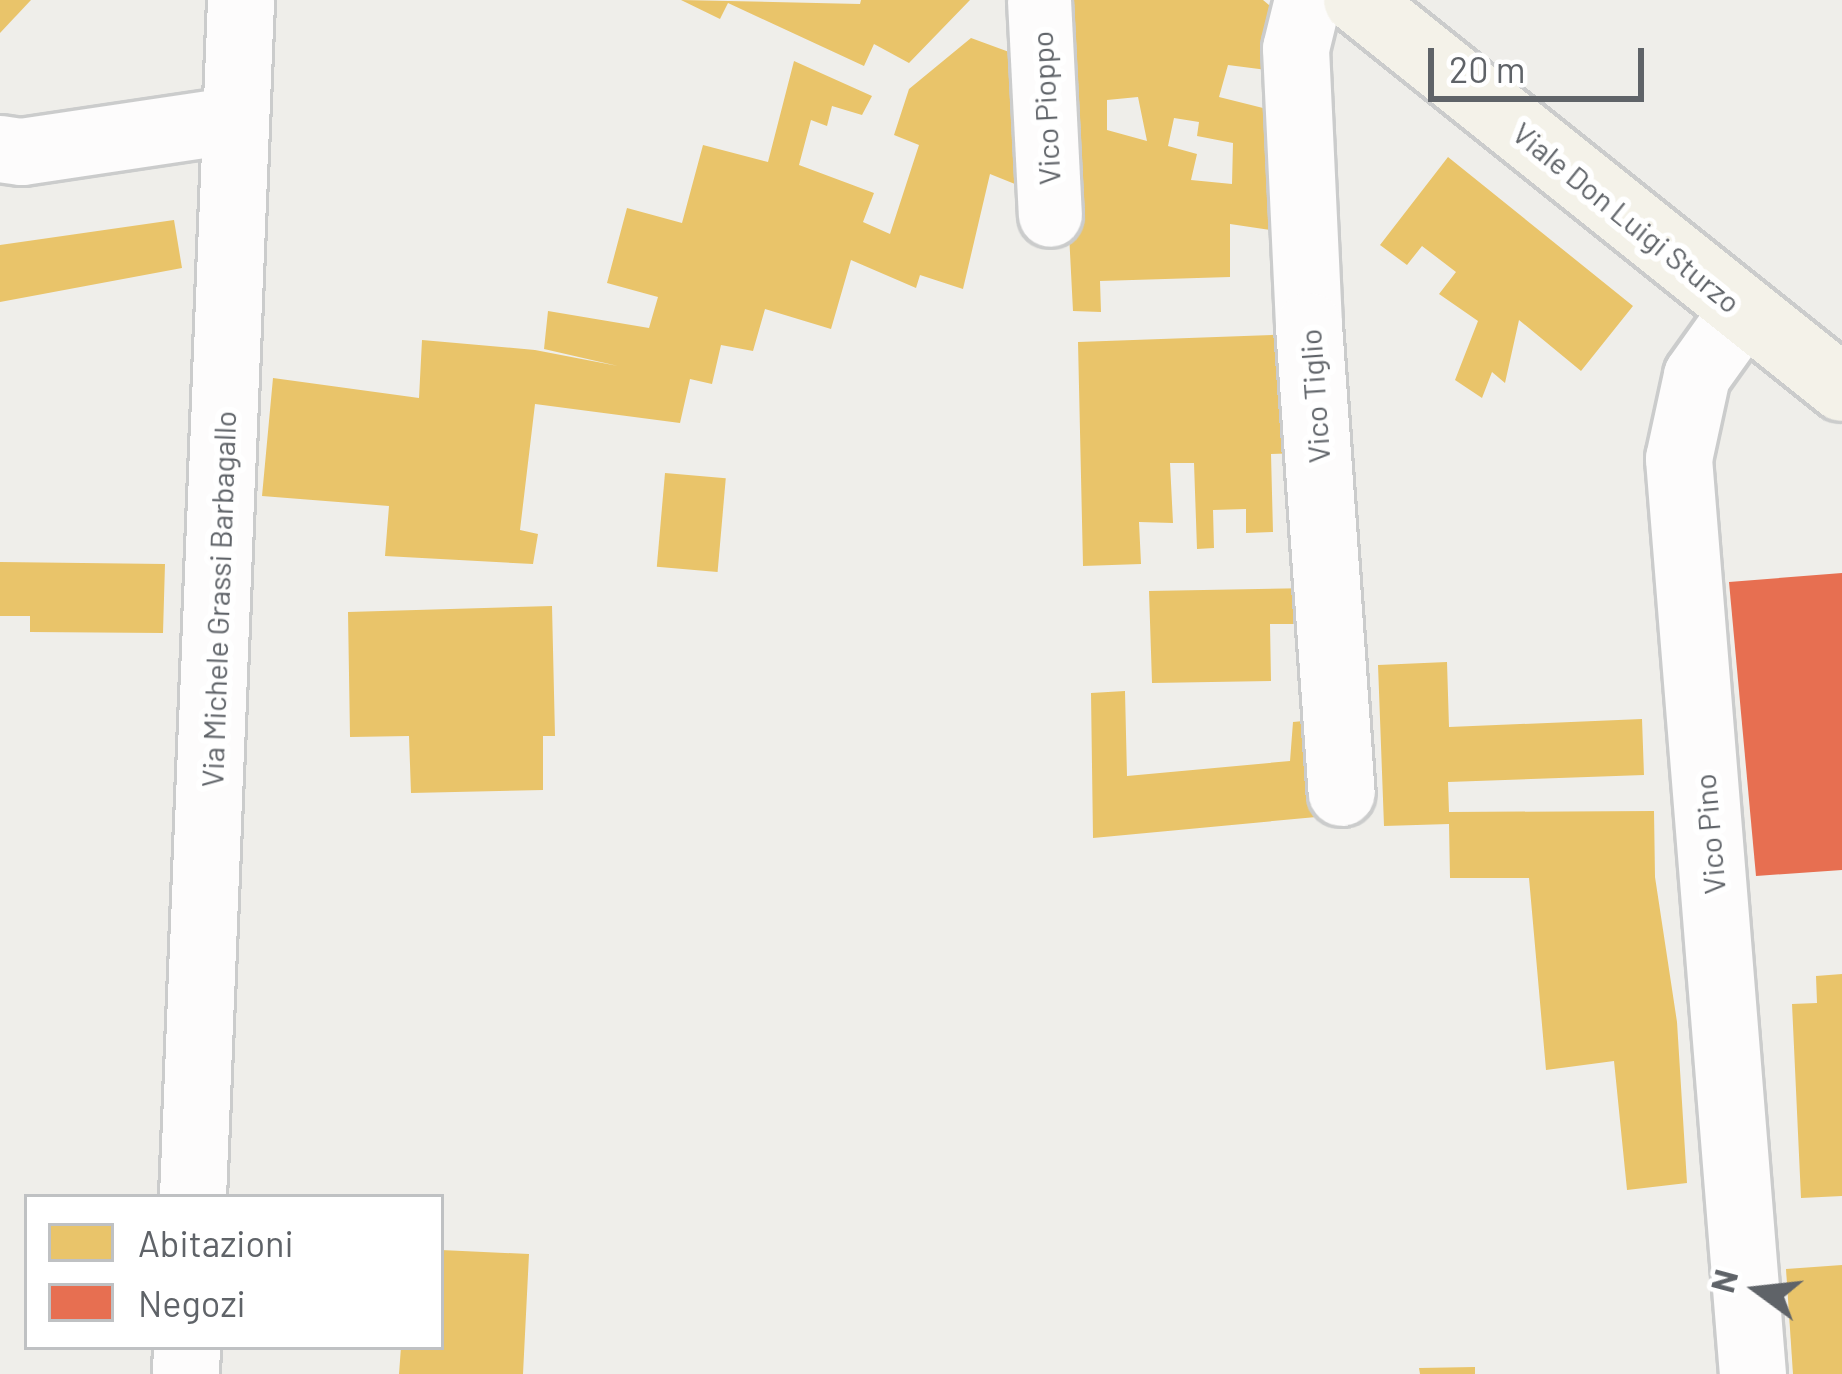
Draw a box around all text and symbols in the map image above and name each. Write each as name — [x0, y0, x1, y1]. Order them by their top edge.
scale bar — [1434, 24, 1650, 98]
street label: Vico Pioppo — [1023, 30, 1067, 186]
text: 20 m — [1449, 47, 1526, 90]
street label: Viale Don Luigi Sturzo — [1506, 114, 1748, 320]
street label: Vico Tiglio — [1291, 328, 1337, 464]
street label: Via Michele Grassi Barbagallo — [193, 410, 243, 788]
street label: Vico Pino — [1686, 772, 1732, 896]
legend — [24, 1194, 444, 1350]
text: Abitazioni — [138, 1221, 294, 1264]
north arrow — [1698, 1230, 1818, 1350]
text: N — [1701, 1265, 1745, 1296]
text: Negozi — [138, 1281, 246, 1324]

